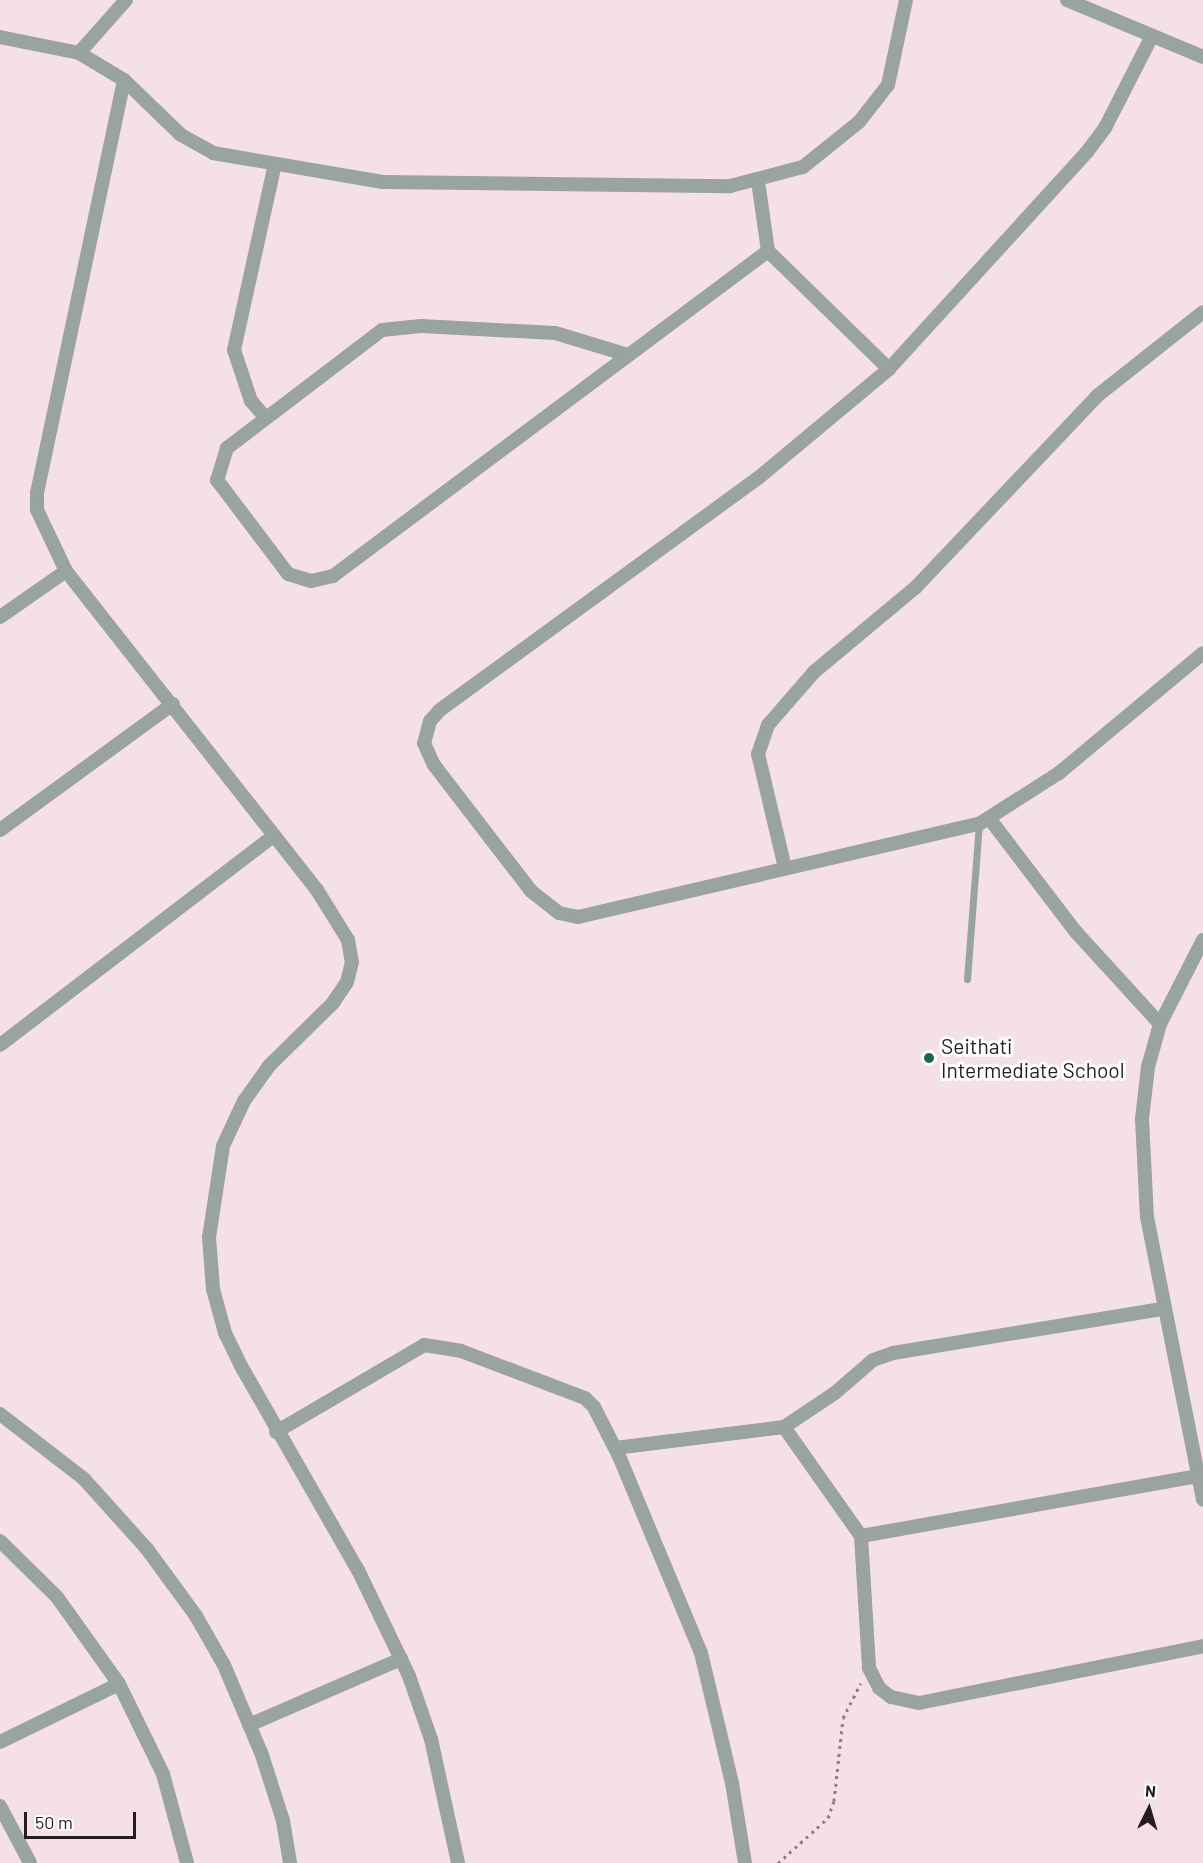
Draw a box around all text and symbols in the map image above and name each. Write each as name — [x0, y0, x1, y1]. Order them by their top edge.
place label: Seithati Intermediate School — [941, 1033, 1125, 1083]
marker: Seithati Intermediate School — [922, 1051, 936, 1065]
north arrow — [1119, 1779, 1179, 1839]
text: N — [1144, 1781, 1157, 1800]
scale bar — [27, 1800, 140, 1838]
text: 50 m — [35, 1811, 73, 1833]

